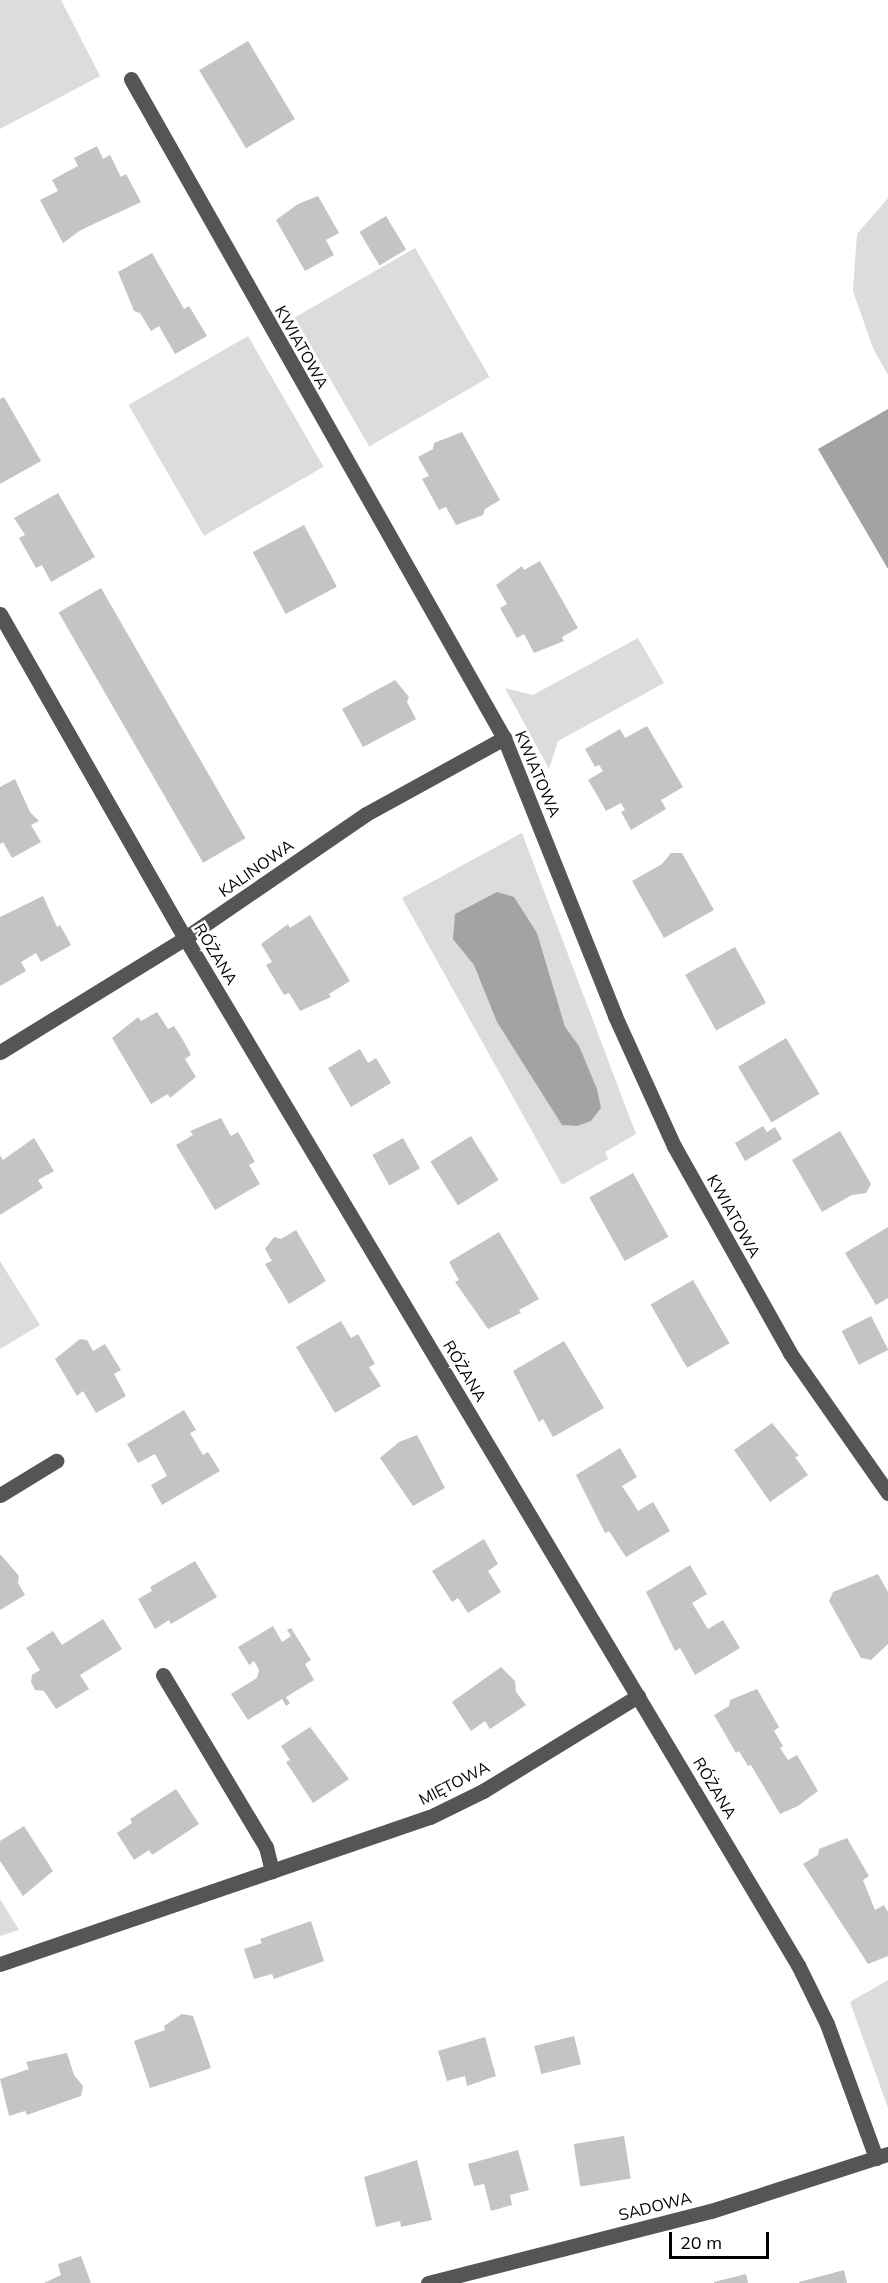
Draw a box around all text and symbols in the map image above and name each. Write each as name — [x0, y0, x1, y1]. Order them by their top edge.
street label: KWIATOWA — [271, 302, 333, 392]
street label: KWIATOWA — [511, 728, 565, 820]
street label: KALINOWA — [215, 835, 297, 901]
street label: RÓŻANA — [190, 920, 242, 988]
street label: KWIATOWA — [703, 1171, 765, 1261]
street label: RÓŻANA — [439, 1337, 491, 1405]
street label: RÓŻANA — [689, 1754, 741, 1822]
street label: MIĘTOWA — [415, 1757, 493, 1809]
street label: SADOWA — [617, 2188, 693, 2224]
scale bar — [672, 2220, 772, 2258]
text: 20 m — [680, 2231, 722, 2254]

